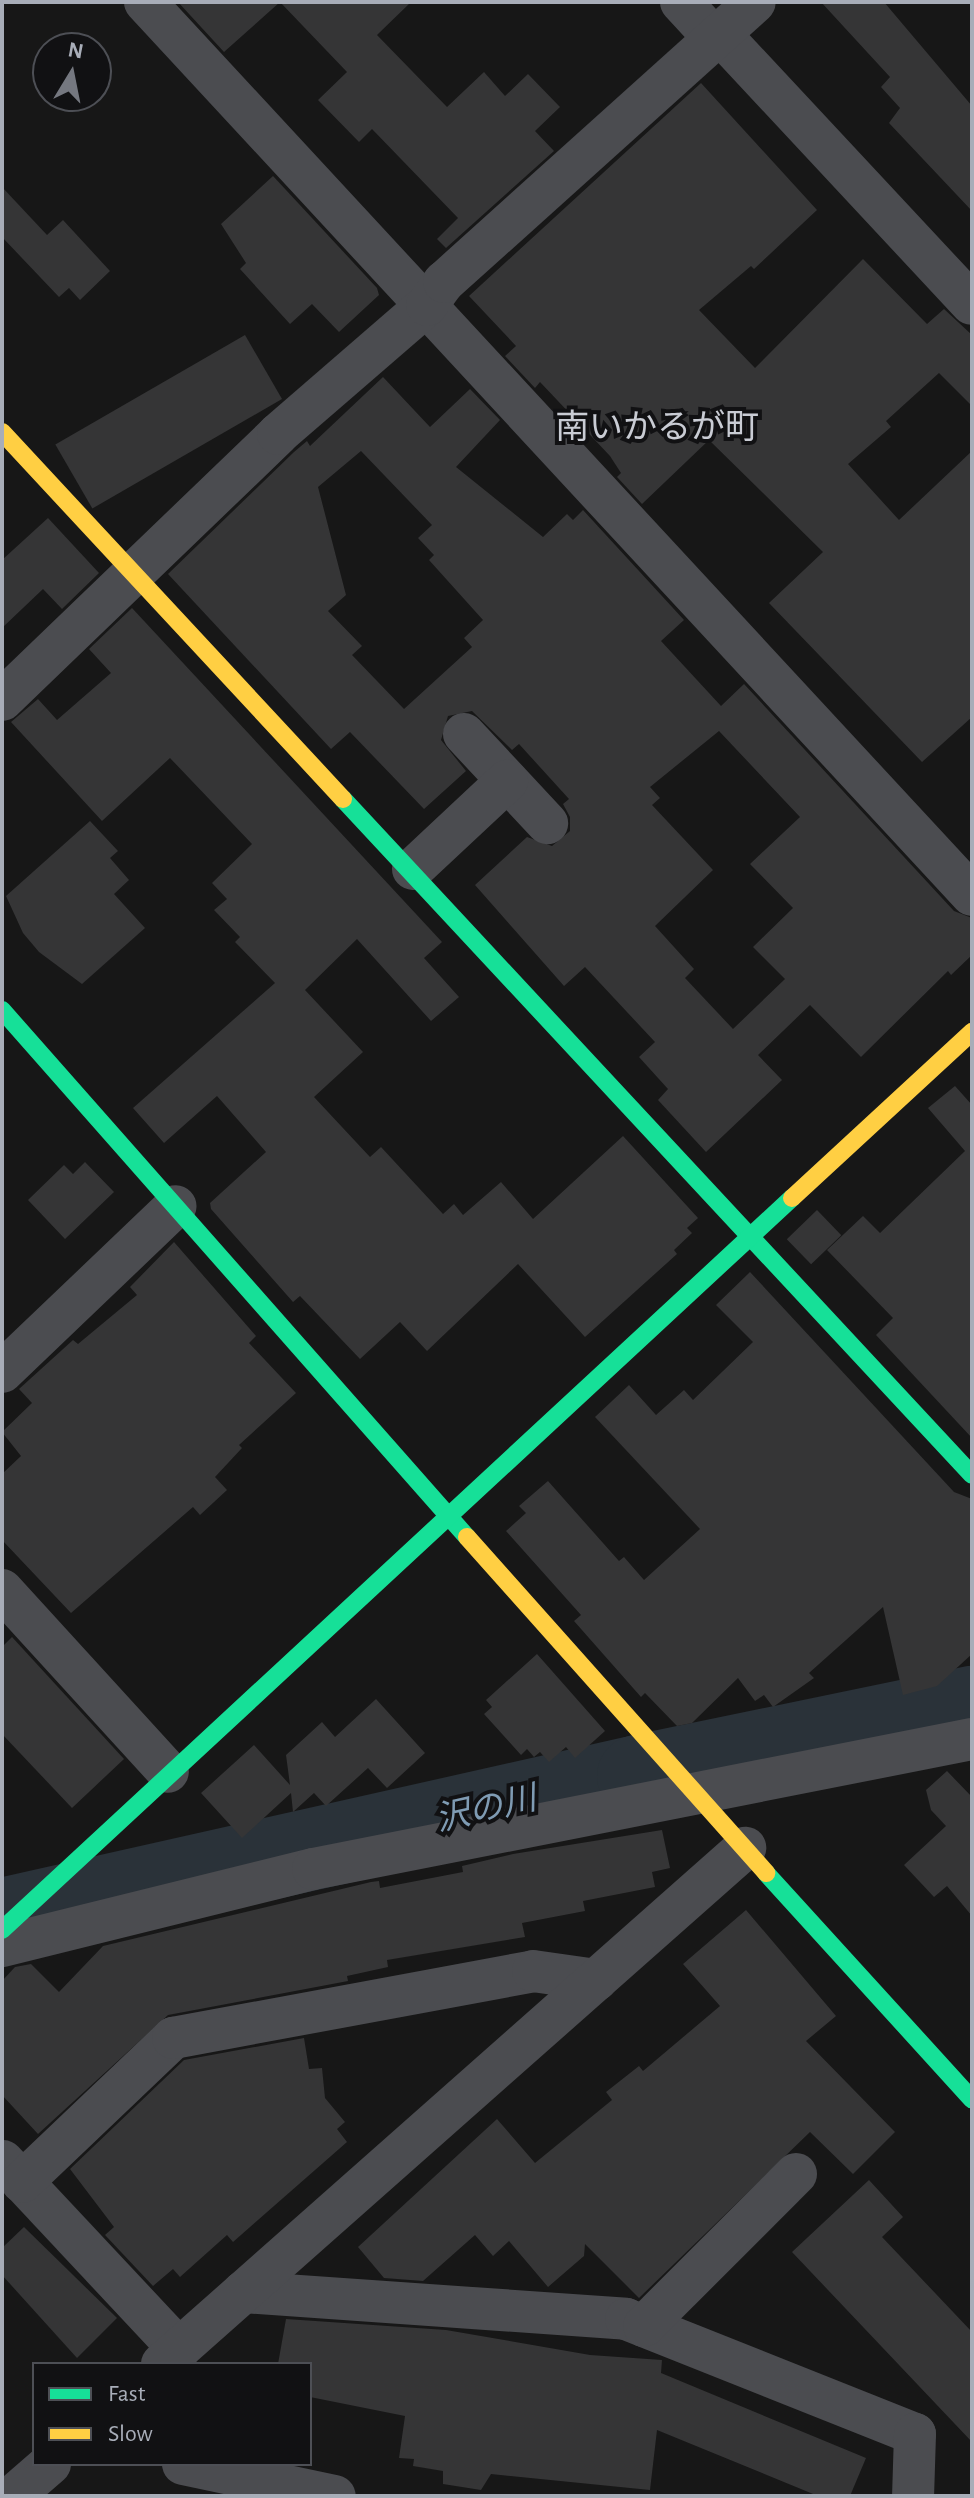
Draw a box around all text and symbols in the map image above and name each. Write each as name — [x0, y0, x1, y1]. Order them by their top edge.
north arrow — [32, 32, 112, 112]
text: N — [66, 38, 85, 62]
district label: 南いかるが町 — [555, 409, 759, 449]
water label: 沢の川 — [432, 1779, 540, 1841]
legend — [32, 2362, 312, 2466]
text: Fast — [108, 2382, 145, 2406]
text: Slow — [108, 2422, 153, 2446]

